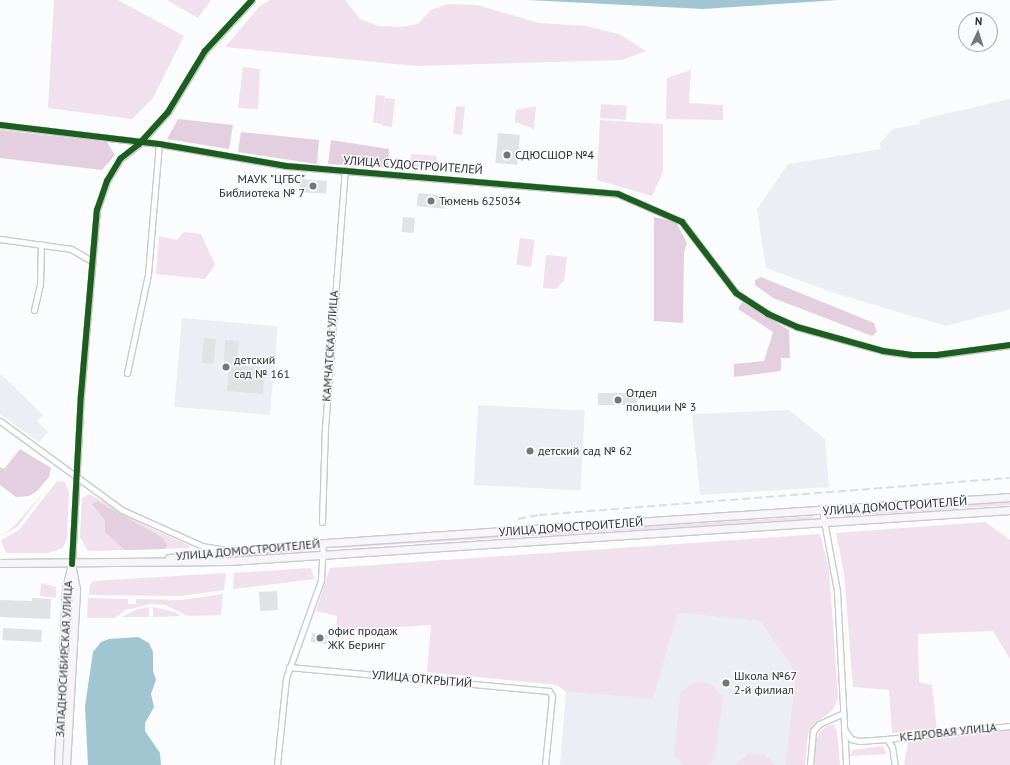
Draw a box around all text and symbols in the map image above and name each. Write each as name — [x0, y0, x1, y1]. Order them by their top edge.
north arrow — [958, 12, 998, 52]
text: N — [975, 14, 983, 28]
place label: СДЮСШОР №4 — [515, 148, 595, 162]
marker: СДЮСШОР №4 — [502, 150, 512, 160]
street label: УЛИЦА СУДОСТРОИТЕЛЕЙ — [342, 153, 484, 177]
place label: МАУК "ЦГБС" Библиотека № 7 — [219, 172, 305, 200]
marker: МАУК "ЦГБС" Библиотека № 7 — [308, 181, 318, 191]
place label: Тюмень 625034 — [439, 194, 521, 208]
marker: Тюмень 625034 — [426, 196, 436, 206]
street label: КАМЧАТСКАЯ УЛИЦА — [319, 290, 341, 402]
place label: детский сад № 161 — [234, 353, 290, 381]
marker: детский сад № 161 — [221, 362, 231, 372]
place label: Отдел полиции № 3 — [626, 386, 696, 414]
marker: Отдел полиции № 3 — [613, 395, 623, 405]
place label: детский сад № 62 — [538, 444, 632, 458]
marker: детский сад № 62 — [525, 446, 535, 456]
street label: УЛИЦА ДОМОСТРОИТЕЛЕЙ — [822, 494, 968, 518]
street label: УЛИЦА ДОМОСТРОИТЕЛЕЙ — [498, 515, 644, 539]
street label: УЛИЦА ДОМОСТРОИТЕЛЕЙ — [175, 536, 321, 564]
street label: ЗАПАДНОСИБИРСКАЯ УЛИЦА — [53, 580, 75, 738]
place label: офис продаж ЖК Беринг — [328, 624, 397, 652]
marker: офис продаж ЖК Беринг — [315, 633, 325, 643]
street label: УЛИЦА ОТКРЫТИЙ — [371, 667, 473, 691]
place label: Школа №67 2-й филиал — [734, 669, 797, 697]
marker: Школа №67 2-й филиал — [721, 678, 731, 688]
street label: КЕДРОВАЯ УЛИЦА — [899, 720, 997, 744]

